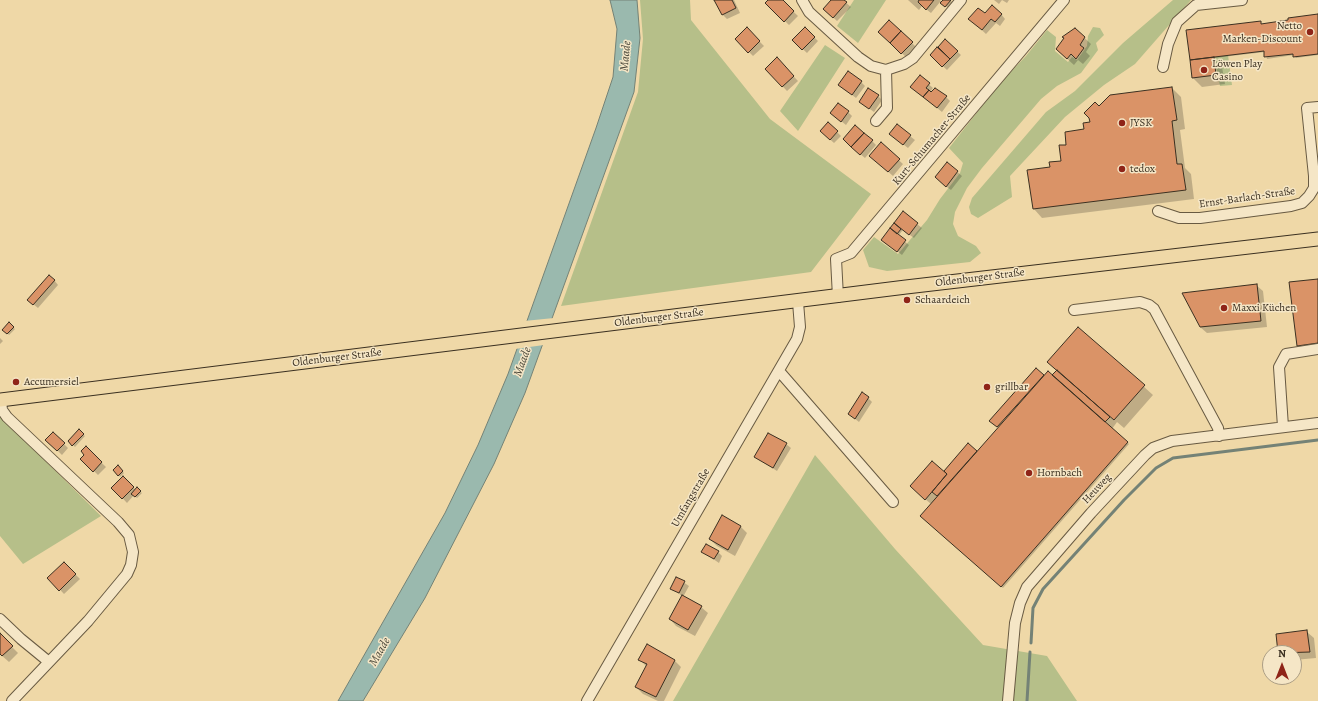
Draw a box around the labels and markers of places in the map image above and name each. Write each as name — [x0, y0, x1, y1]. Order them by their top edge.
place label: Netto Marken-Discount — [1223, 19, 1302, 45]
marker: Netto Marken-Discount — [1305, 27, 1315, 37]
place label: Löwen Play Casino — [1212, 57, 1262, 83]
marker: Löwen Play Casino — [1199, 65, 1209, 75]
place label: JYSK — [1130, 116, 1152, 130]
marker: JYSK — [1117, 118, 1127, 128]
place label: tedox — [1130, 162, 1155, 176]
marker: tedox — [1117, 164, 1127, 174]
place label: Schaardeich — [915, 293, 970, 307]
marker: Schaardeich — [902, 295, 912, 305]
place label: Maxxi Küchen — [1232, 301, 1296, 315]
marker: Maxxi Küchen — [1219, 303, 1229, 313]
place label: Accumersiel — [24, 375, 79, 389]
marker: Accumersiel — [11, 377, 21, 387]
place label: grillbar — [995, 380, 1028, 394]
marker: grillbar — [982, 382, 992, 392]
place label: Hornbach — [1037, 466, 1082, 480]
marker: Hornbach — [1024, 468, 1034, 478]

